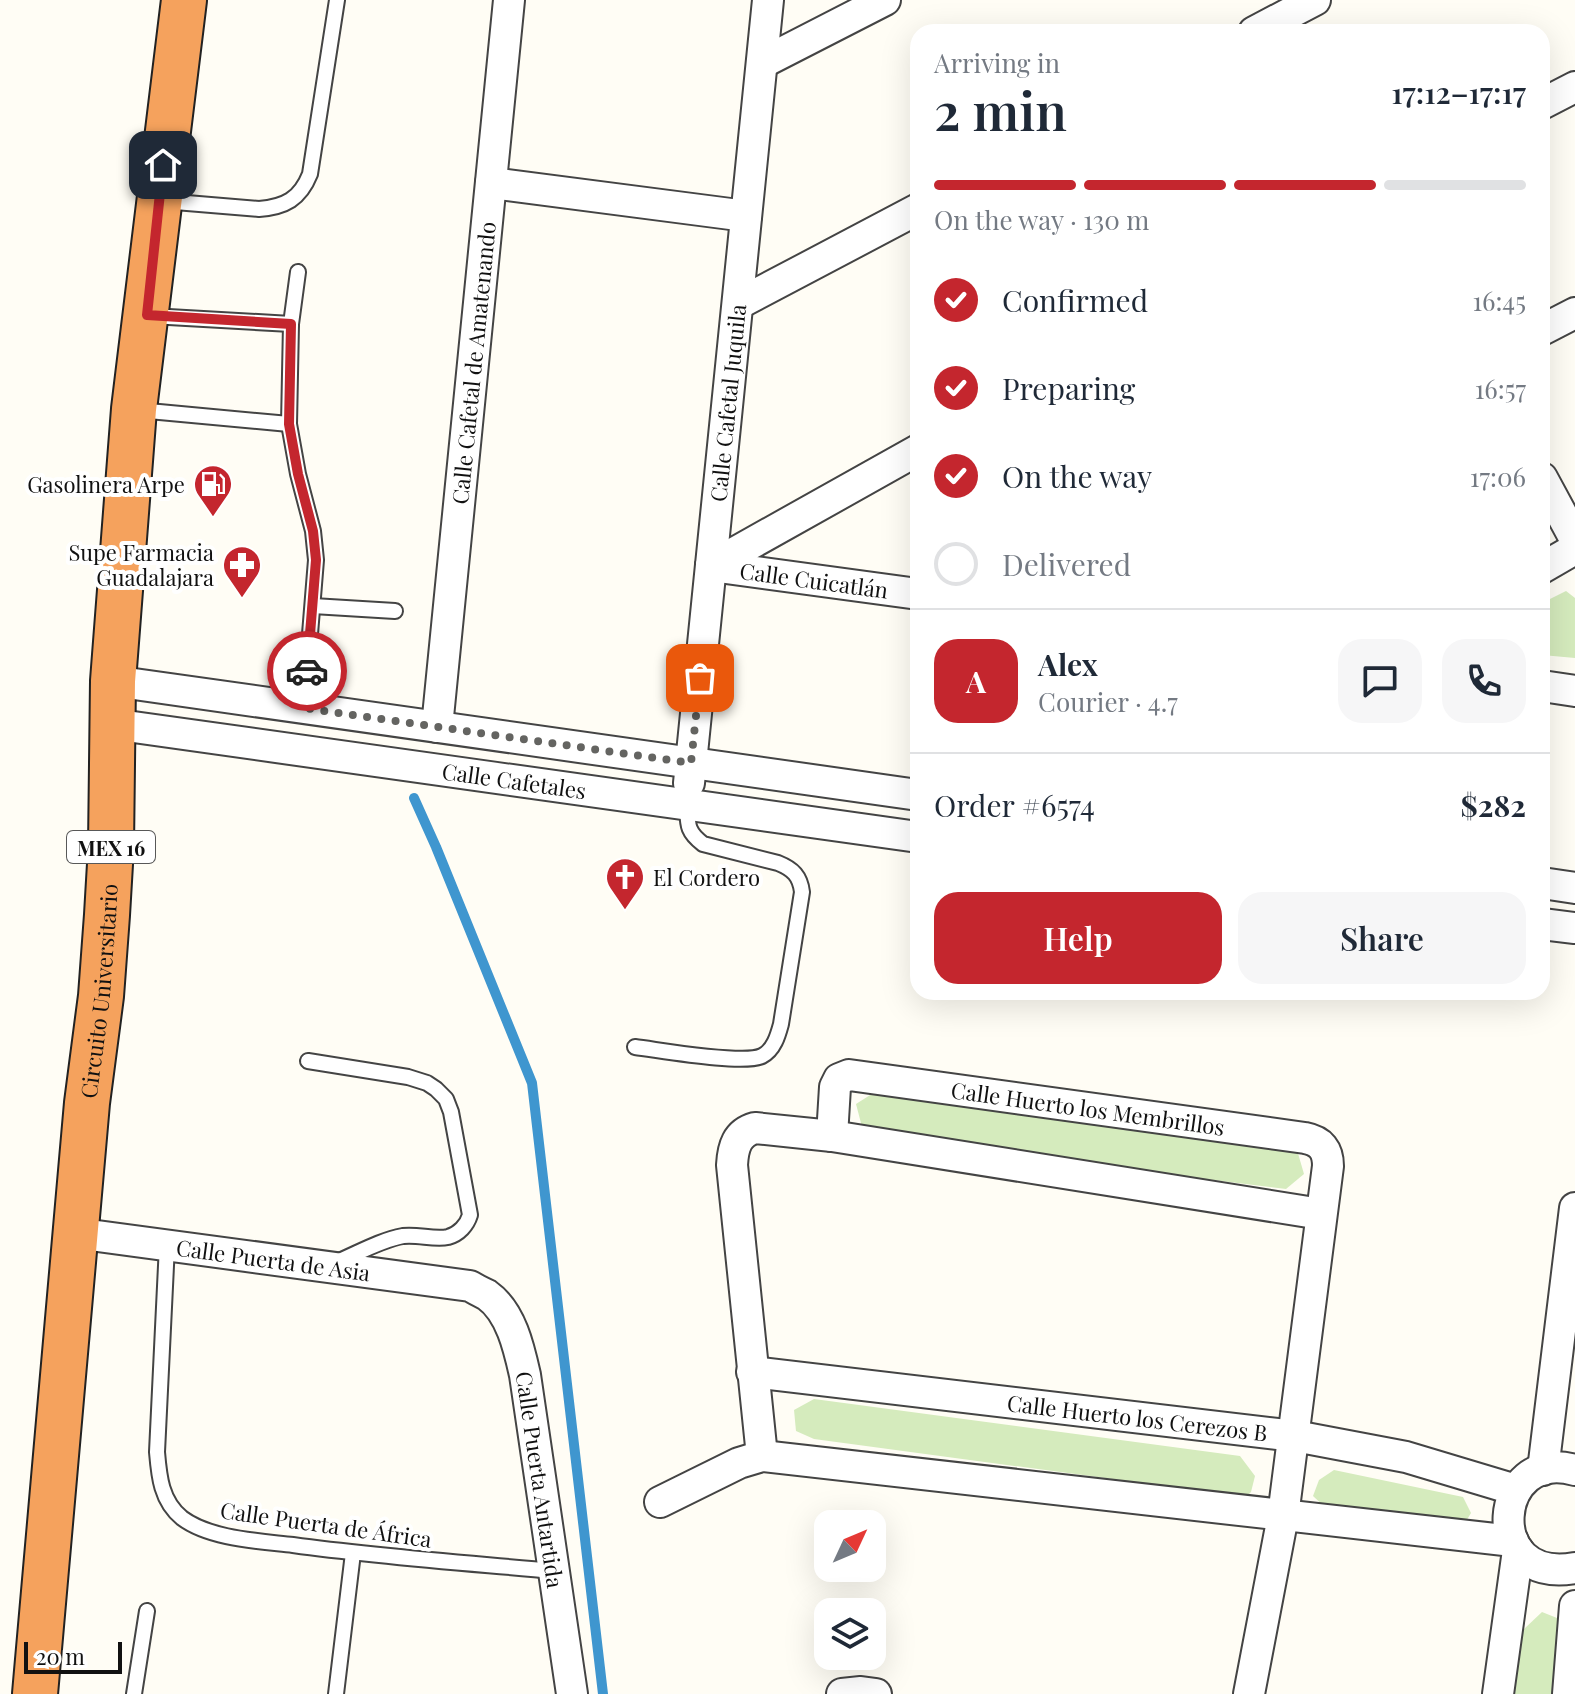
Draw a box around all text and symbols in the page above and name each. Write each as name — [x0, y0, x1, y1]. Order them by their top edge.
text: Arriving in — [934, 45, 1060, 80]
text: 17:12–17:17 — [1391, 72, 1526, 112]
text: 2 min — [934, 75, 1067, 144]
pin — [129, 131, 197, 199]
icon: home — [141, 143, 185, 187]
text: On the way · 130 m — [934, 202, 1149, 237]
street label: Calle Cafetal de Amatenando — [444, 220, 502, 506]
icon: check — [934, 278, 978, 322]
text: Confirmed — [1002, 280, 1148, 320]
text: 16:45 — [1472, 283, 1526, 318]
street label: Calle Cafetal Juquila — [702, 303, 752, 503]
icon: check — [934, 366, 978, 410]
text: Preparing — [1002, 368, 1135, 408]
text: 16:57 — [1475, 371, 1526, 406]
icon: check — [934, 454, 978, 498]
text: On the way — [1002, 456, 1152, 496]
text: 17:06 — [1470, 459, 1526, 494]
fuel station icon: Gasolinera Arpe — [192, 463, 234, 518]
place label: Gasolinera Arpe — [27, 469, 185, 499]
place label: Supe Farmacia Guadalajara — [68, 537, 214, 592]
pharmacy icon: Supe Farmacia Guadalajara — [221, 544, 263, 599]
text: Delivered — [1002, 544, 1131, 584]
street label: Calle Cuicatlán — [738, 555, 890, 605]
courier — [267, 631, 347, 711]
button: chat — [1338, 639, 1422, 723]
button: phone — [1442, 639, 1526, 723]
pin — [666, 644, 734, 712]
text: Alex — [1038, 644, 1098, 684]
icon: car — [285, 649, 329, 693]
icon: bag — [678, 656, 722, 700]
text: A — [966, 661, 986, 701]
text: Courier · 4.7 — [1038, 684, 1178, 719]
street label: Calle Cafetales — [440, 755, 588, 805]
text: Order #6574 — [934, 785, 1095, 825]
text: $282 — [1461, 785, 1526, 825]
road number: MEX 16 — [67, 831, 155, 863]
church icon: El Cordero — [604, 856, 646, 911]
place label: El Cordero — [653, 862, 760, 892]
street label: Circuito Universitario — [73, 883, 124, 1100]
button: Help — [934, 892, 1222, 984]
button: Share — [1238, 892, 1526, 984]
street label: Calle Huerto los Membrillos — [949, 1074, 1227, 1142]
street label: Calle Puerta de Asia — [174, 1232, 372, 1287]
street label: Calle Puerta Antartida — [510, 1369, 571, 1590]
street label: Calle Huerto los Cerezos B — [1006, 1387, 1269, 1448]
street label: Calle Puerta de África — [218, 1494, 434, 1554]
north arrow — [814, 1510, 886, 1582]
map controls — [814, 1510, 886, 1670]
button: layers — [814, 1598, 886, 1670]
scale bar — [24, 1638, 122, 1674]
text: 20 m — [36, 1641, 85, 1671]

